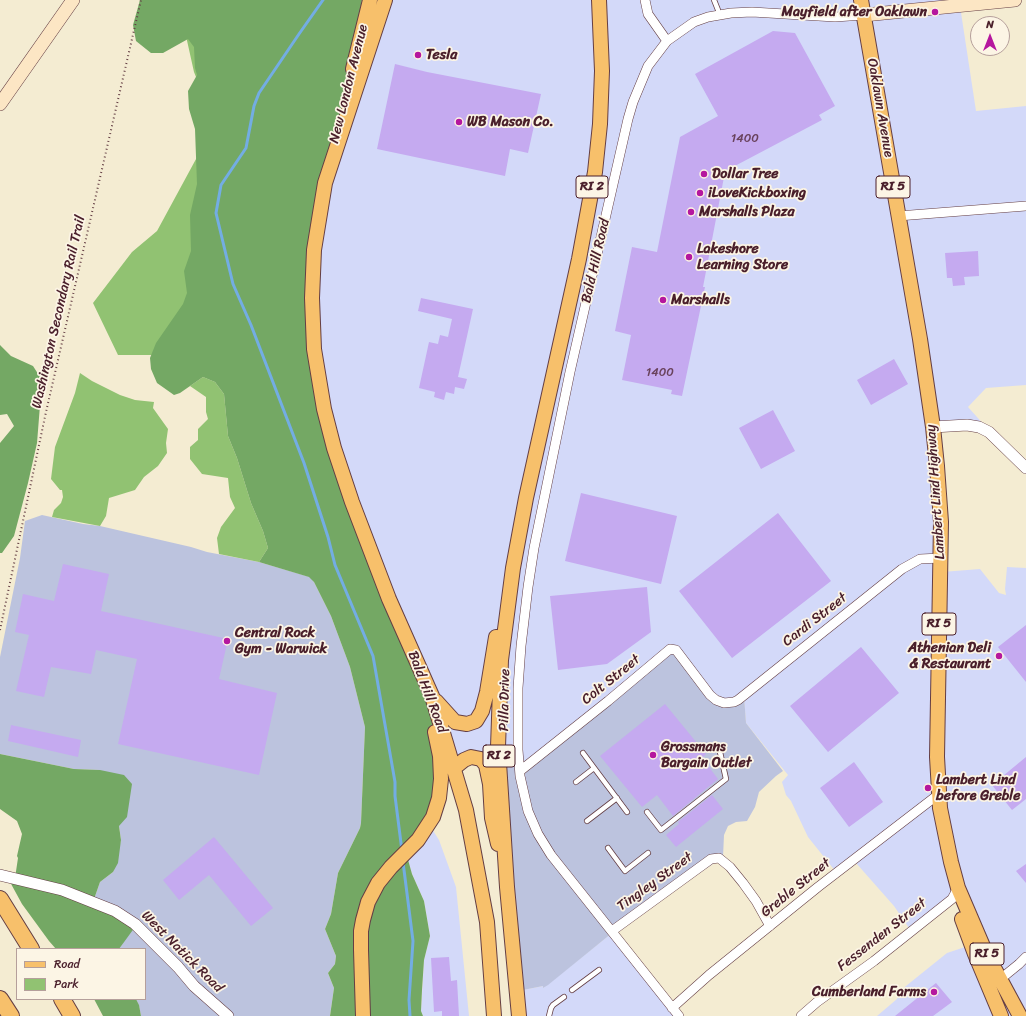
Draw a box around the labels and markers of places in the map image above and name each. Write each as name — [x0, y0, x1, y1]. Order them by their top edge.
place label: Mayfield after Oaklawn — [782, 4, 927, 20]
marker: Mayfield after Oaklawn — [930, 7, 940, 17]
place label: Tesla — [426, 47, 457, 63]
marker: Tesla — [413, 50, 423, 60]
place label: WB Mason Co. — [467, 114, 554, 130]
marker: WB Mason Co. — [454, 117, 464, 127]
place label: Dollar Tree — [712, 166, 779, 182]
marker: Dollar Tree — [699, 169, 709, 179]
place label: iLoveKickboxing — [708, 185, 806, 201]
marker: iLoveKickboxing — [695, 188, 705, 198]
place label: Marshalls Plaza — [699, 204, 795, 220]
marker: Marshalls Plaza — [686, 207, 696, 217]
place label: Lakeshore Learning Store — [697, 241, 788, 274]
marker: Lakeshore Learning Store — [684, 252, 694, 262]
place label: Marshalls — [671, 292, 730, 308]
marker: Marshalls — [658, 295, 668, 305]
place label: Central Rock Gym - Warwick — [235, 625, 327, 658]
marker: Central Rock Gym - Warwick — [222, 636, 232, 646]
place label: Athenian Deli & Restaurant — [908, 640, 991, 672]
marker: Athenian Deli & Restaurant — [994, 651, 1004, 661]
place label: Grossmans Bargain Outlet — [661, 739, 751, 772]
marker: Grossmans Bargain Outlet — [648, 750, 658, 760]
place label: Lambert Lind before Greble — [936, 772, 1021, 804]
marker: Lambert Lind before Greble — [923, 783, 933, 793]
place label: Cumberland Farms — [812, 984, 926, 1000]
marker: Cumberland Farms — [929, 987, 939, 997]

